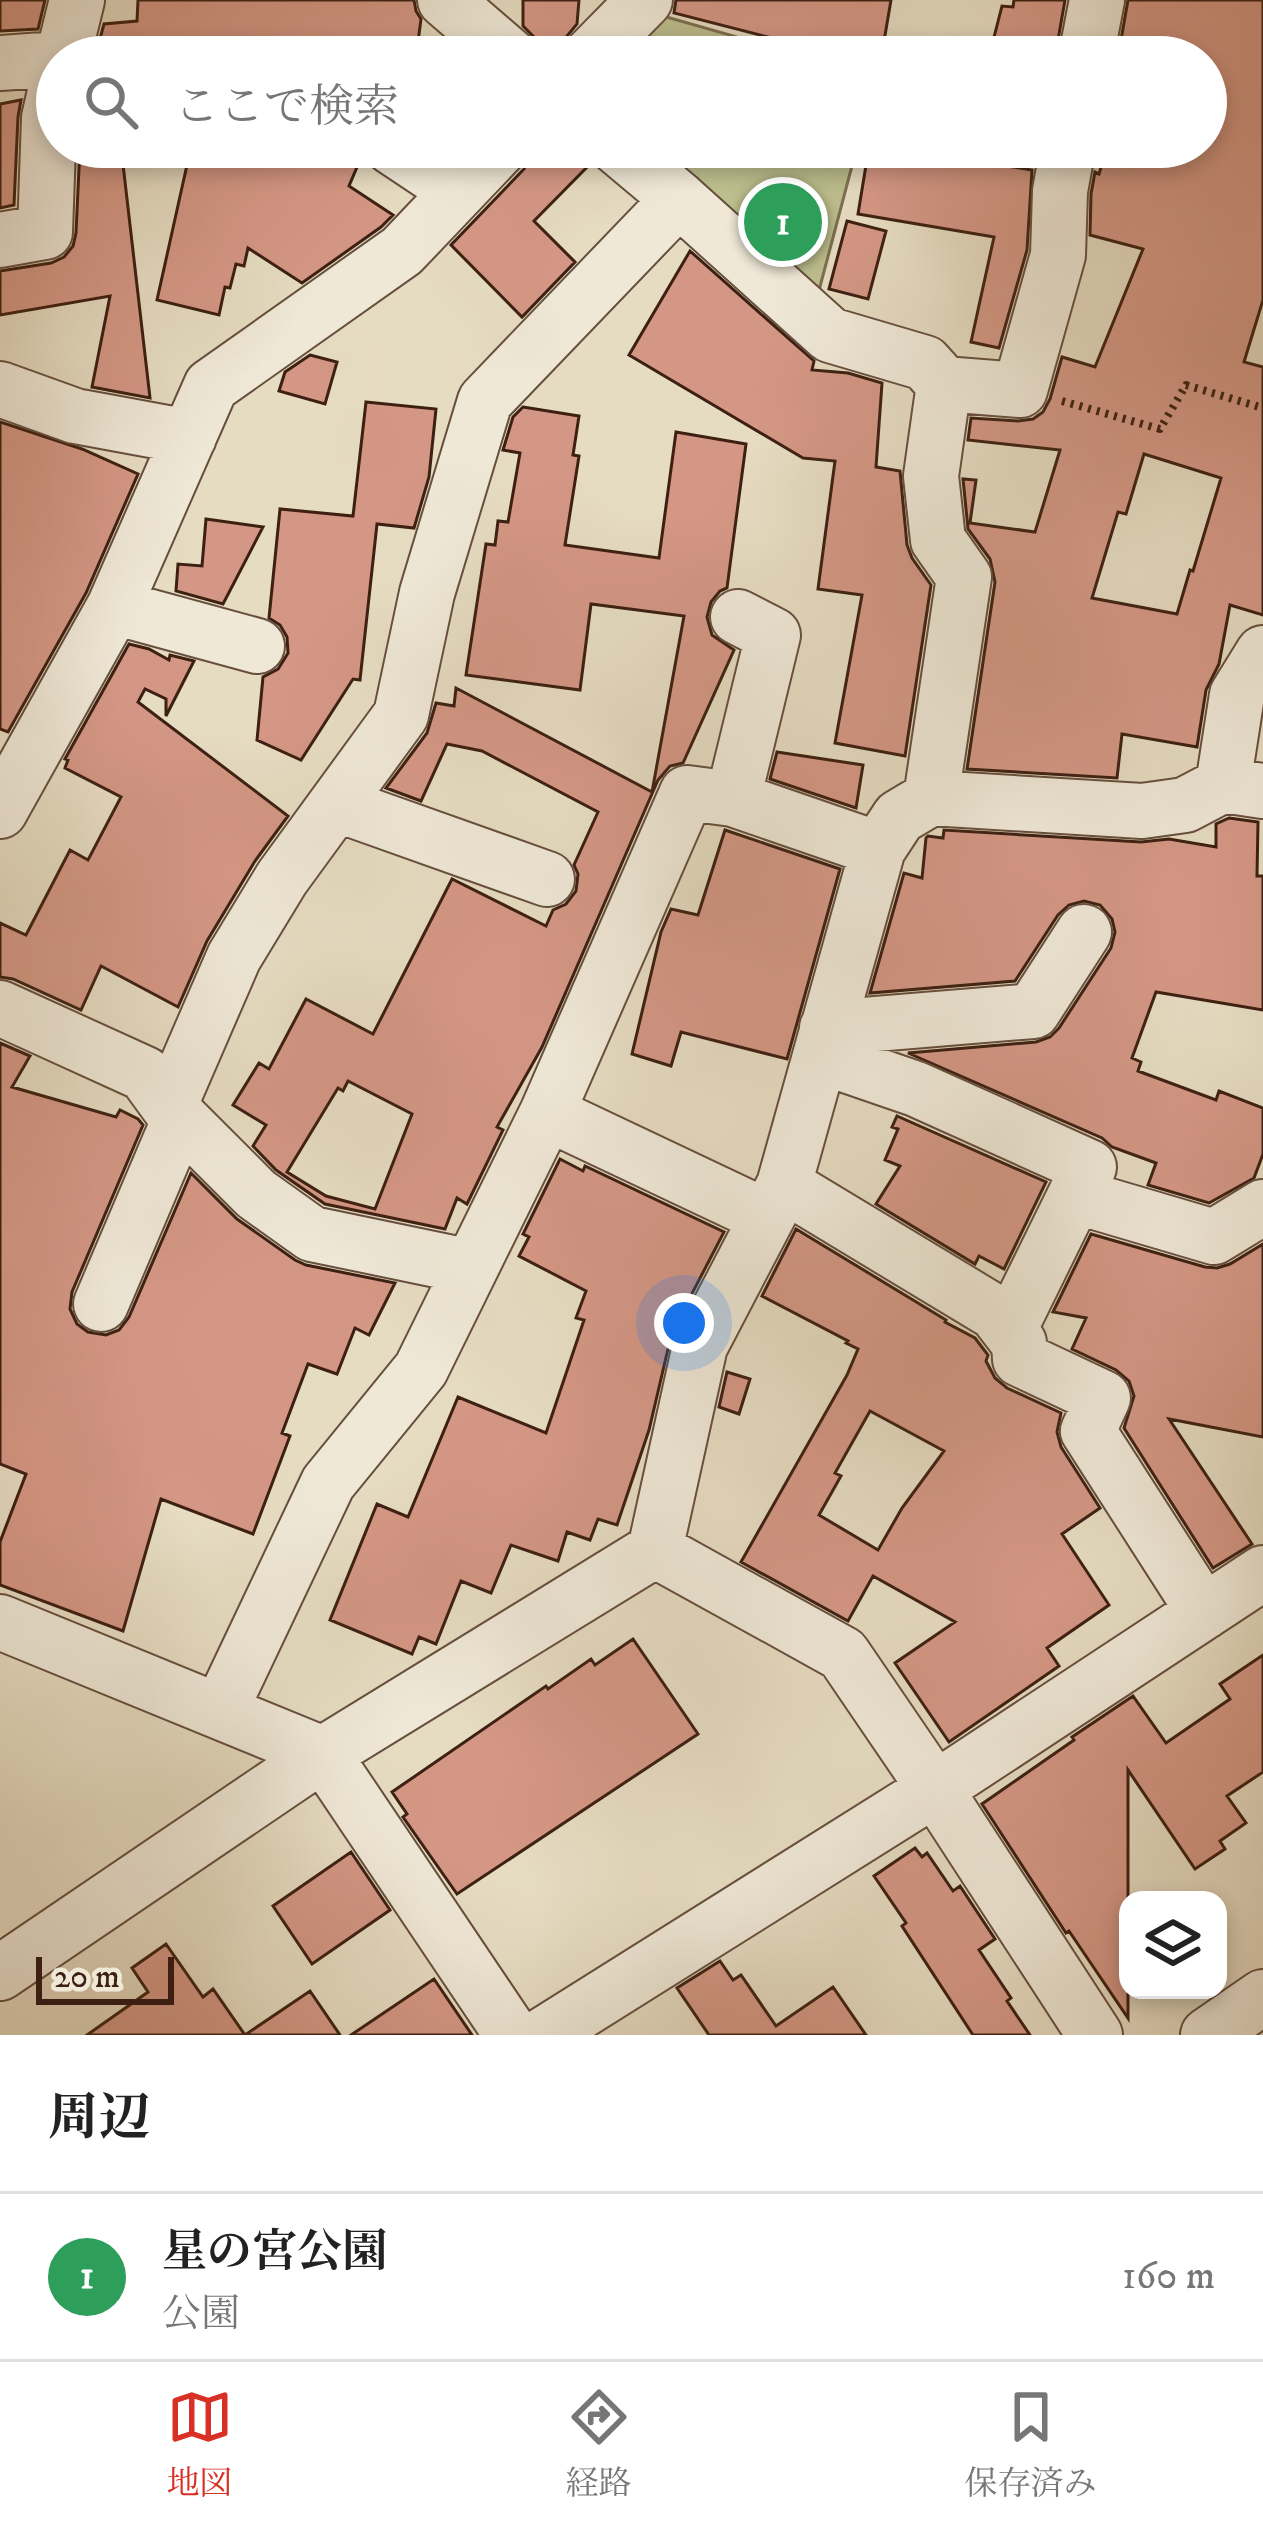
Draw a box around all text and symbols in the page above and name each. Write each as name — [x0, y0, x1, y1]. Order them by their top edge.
search box — [36, 36, 1227, 168]
icon: search — [78, 69, 144, 135]
text: ここで検索 — [174, 80, 399, 136]
pin: 1 — [744, 177, 822, 267]
your location — [654, 1293, 714, 1353]
map controls — [1119, 1891, 1227, 1999]
button: layers — [1119, 1891, 1227, 1999]
scale bar — [36, 1951, 174, 2004]
text: 20 m — [54, 1957, 120, 1998]
text: 周辺 — [48, 2087, 150, 2151]
text: 星の宮公園 — [162, 2225, 387, 2281]
text: 1 — [80, 2252, 94, 2301]
text: 160 m — [1122, 2252, 1215, 2301]
text: 公園 — [162, 2290, 240, 2339]
tab: 地図 — [167, 2384, 233, 2505]
tab: 経路 — [566, 2384, 632, 2505]
tab: 保存済み — [965, 2384, 1097, 2505]

